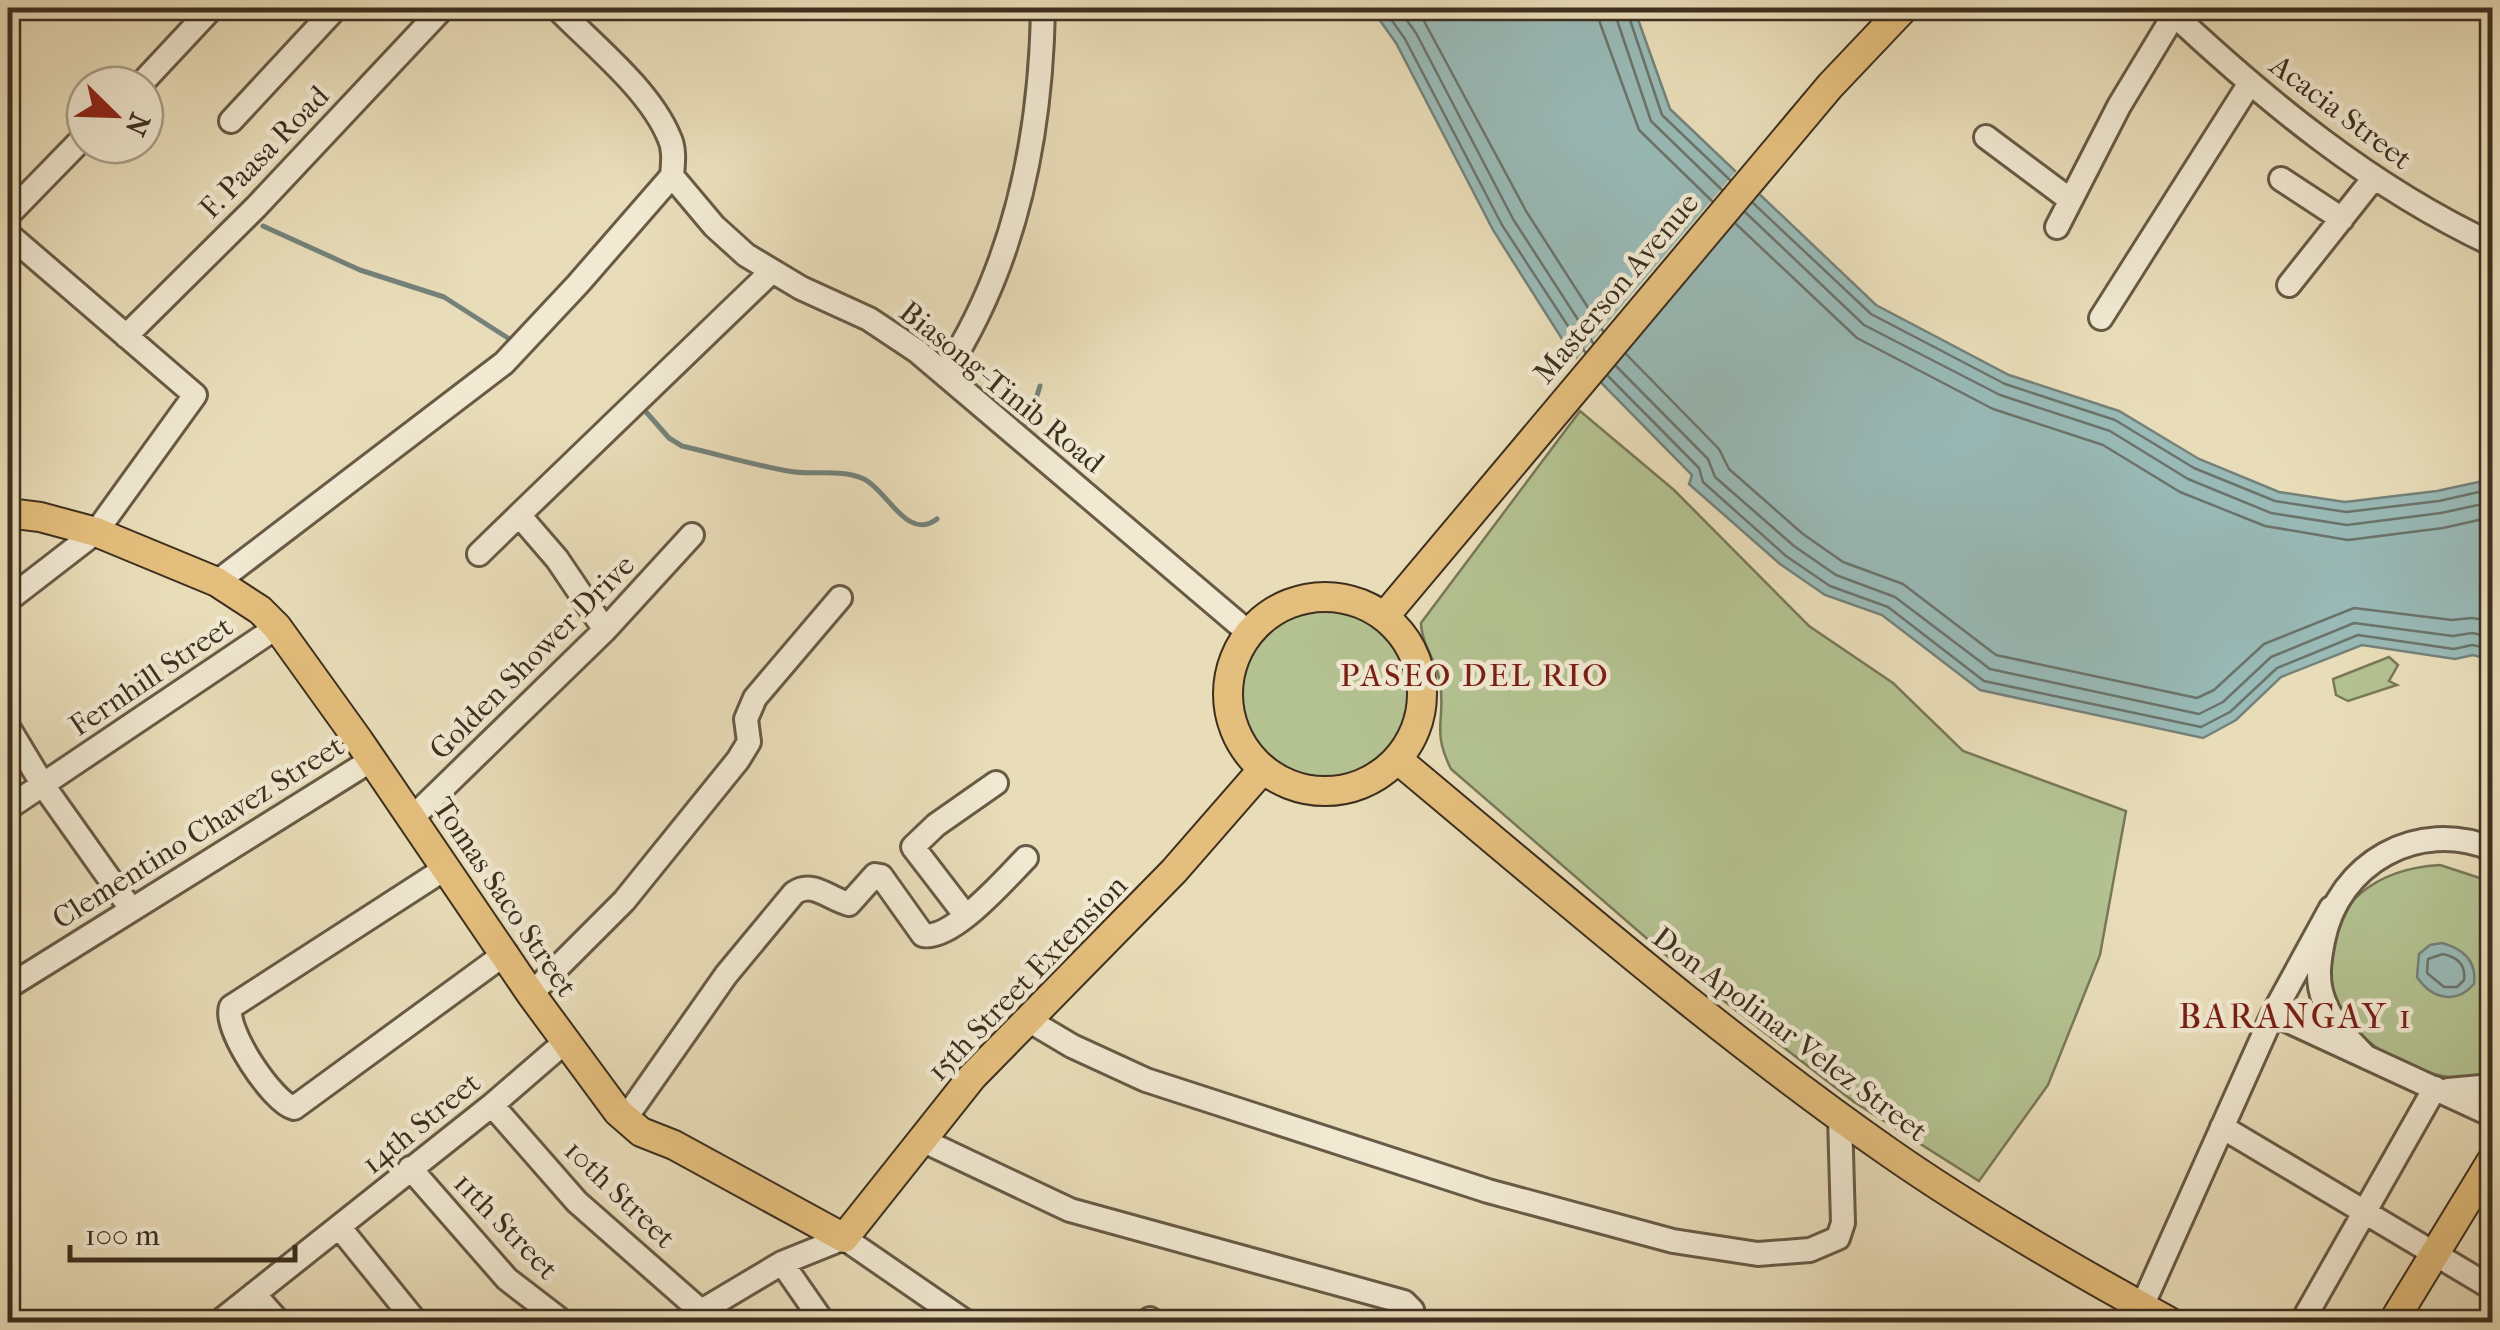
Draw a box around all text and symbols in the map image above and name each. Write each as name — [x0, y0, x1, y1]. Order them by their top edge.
street label: Acacia Street — [2262, 47, 2419, 177]
north arrow — [65, 65, 165, 165]
street label: F. Paasa Road — [192, 78, 337, 226]
text: N — [118, 108, 157, 141]
street label: Masterson Avenue — [1527, 186, 1706, 391]
street label: Biasong-Tinib Road — [892, 294, 1112, 481]
street label: Golden Shower Drive — [423, 548, 642, 767]
street label: Fernhill Street — [63, 609, 240, 744]
district label: PASEO DEL RIO — [1340, 657, 1610, 694]
street label: Clementino Chavez Street — [46, 728, 351, 937]
street label: Tomas Saco Street — [425, 791, 584, 1004]
street label: 15th Street Extension — [920, 868, 1135, 1088]
street label: Don Apolinar Velez Street — [1646, 920, 1934, 1149]
district label: BARANGAY 1 — [2179, 996, 2413, 1037]
street label: 14th Street — [355, 1065, 488, 1182]
street label: 10th Street — [557, 1133, 682, 1256]
street label: 11th Street — [446, 1166, 565, 1287]
scale bar — [70, 1200, 295, 1262]
text: 100 m — [85, 1218, 160, 1253]

